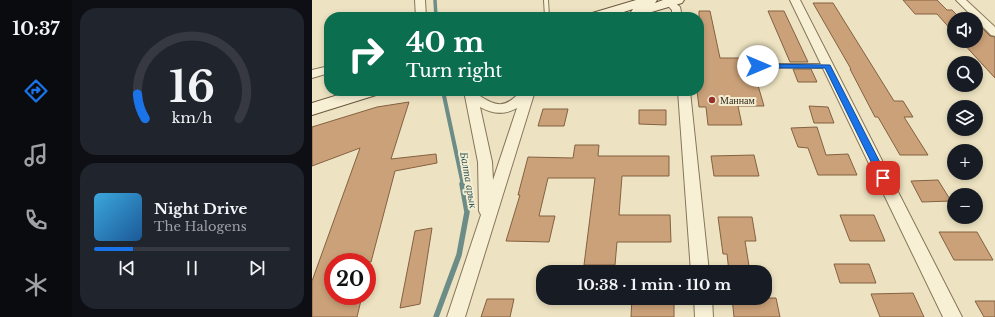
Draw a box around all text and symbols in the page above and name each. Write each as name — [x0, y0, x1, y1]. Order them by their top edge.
map controls — [947, 12, 983, 224]
button: sound — [947, 12, 983, 48]
text: 10:37 — [12, 18, 60, 40]
text: 40 m — [406, 25, 484, 60]
icon: right — [340, 28, 392, 80]
position arrow — [737, 45, 779, 87]
button: search — [947, 56, 983, 92]
text: Turn right — [406, 60, 502, 82]
text: 16 — [169, 62, 215, 113]
icon: directions — [22, 77, 50, 105]
place label: Маннам — [720, 94, 755, 107]
marker: Маннам — [707, 95, 717, 105]
button: layers — [947, 100, 983, 136]
text: km/h — [172, 109, 212, 127]
icon: music — [22, 141, 50, 169]
button: + — [947, 144, 983, 180]
water label: Балта арык — [457, 150, 481, 210]
pin — [866, 161, 900, 195]
icon: arrive — [872, 167, 894, 189]
button: − — [947, 188, 983, 224]
text: Night Drive — [154, 199, 247, 218]
icon: phone — [22, 206, 50, 234]
text: The Halogens — [154, 218, 247, 235]
speed limit sign: 20 — [324, 253, 376, 305]
icon: previous — [116, 257, 138, 279]
icon: pause — [181, 257, 203, 279]
icon: next — [246, 257, 268, 279]
icon: climate — [22, 271, 50, 299]
text: 10:38 · 1 min · 110 m — [577, 275, 731, 294]

